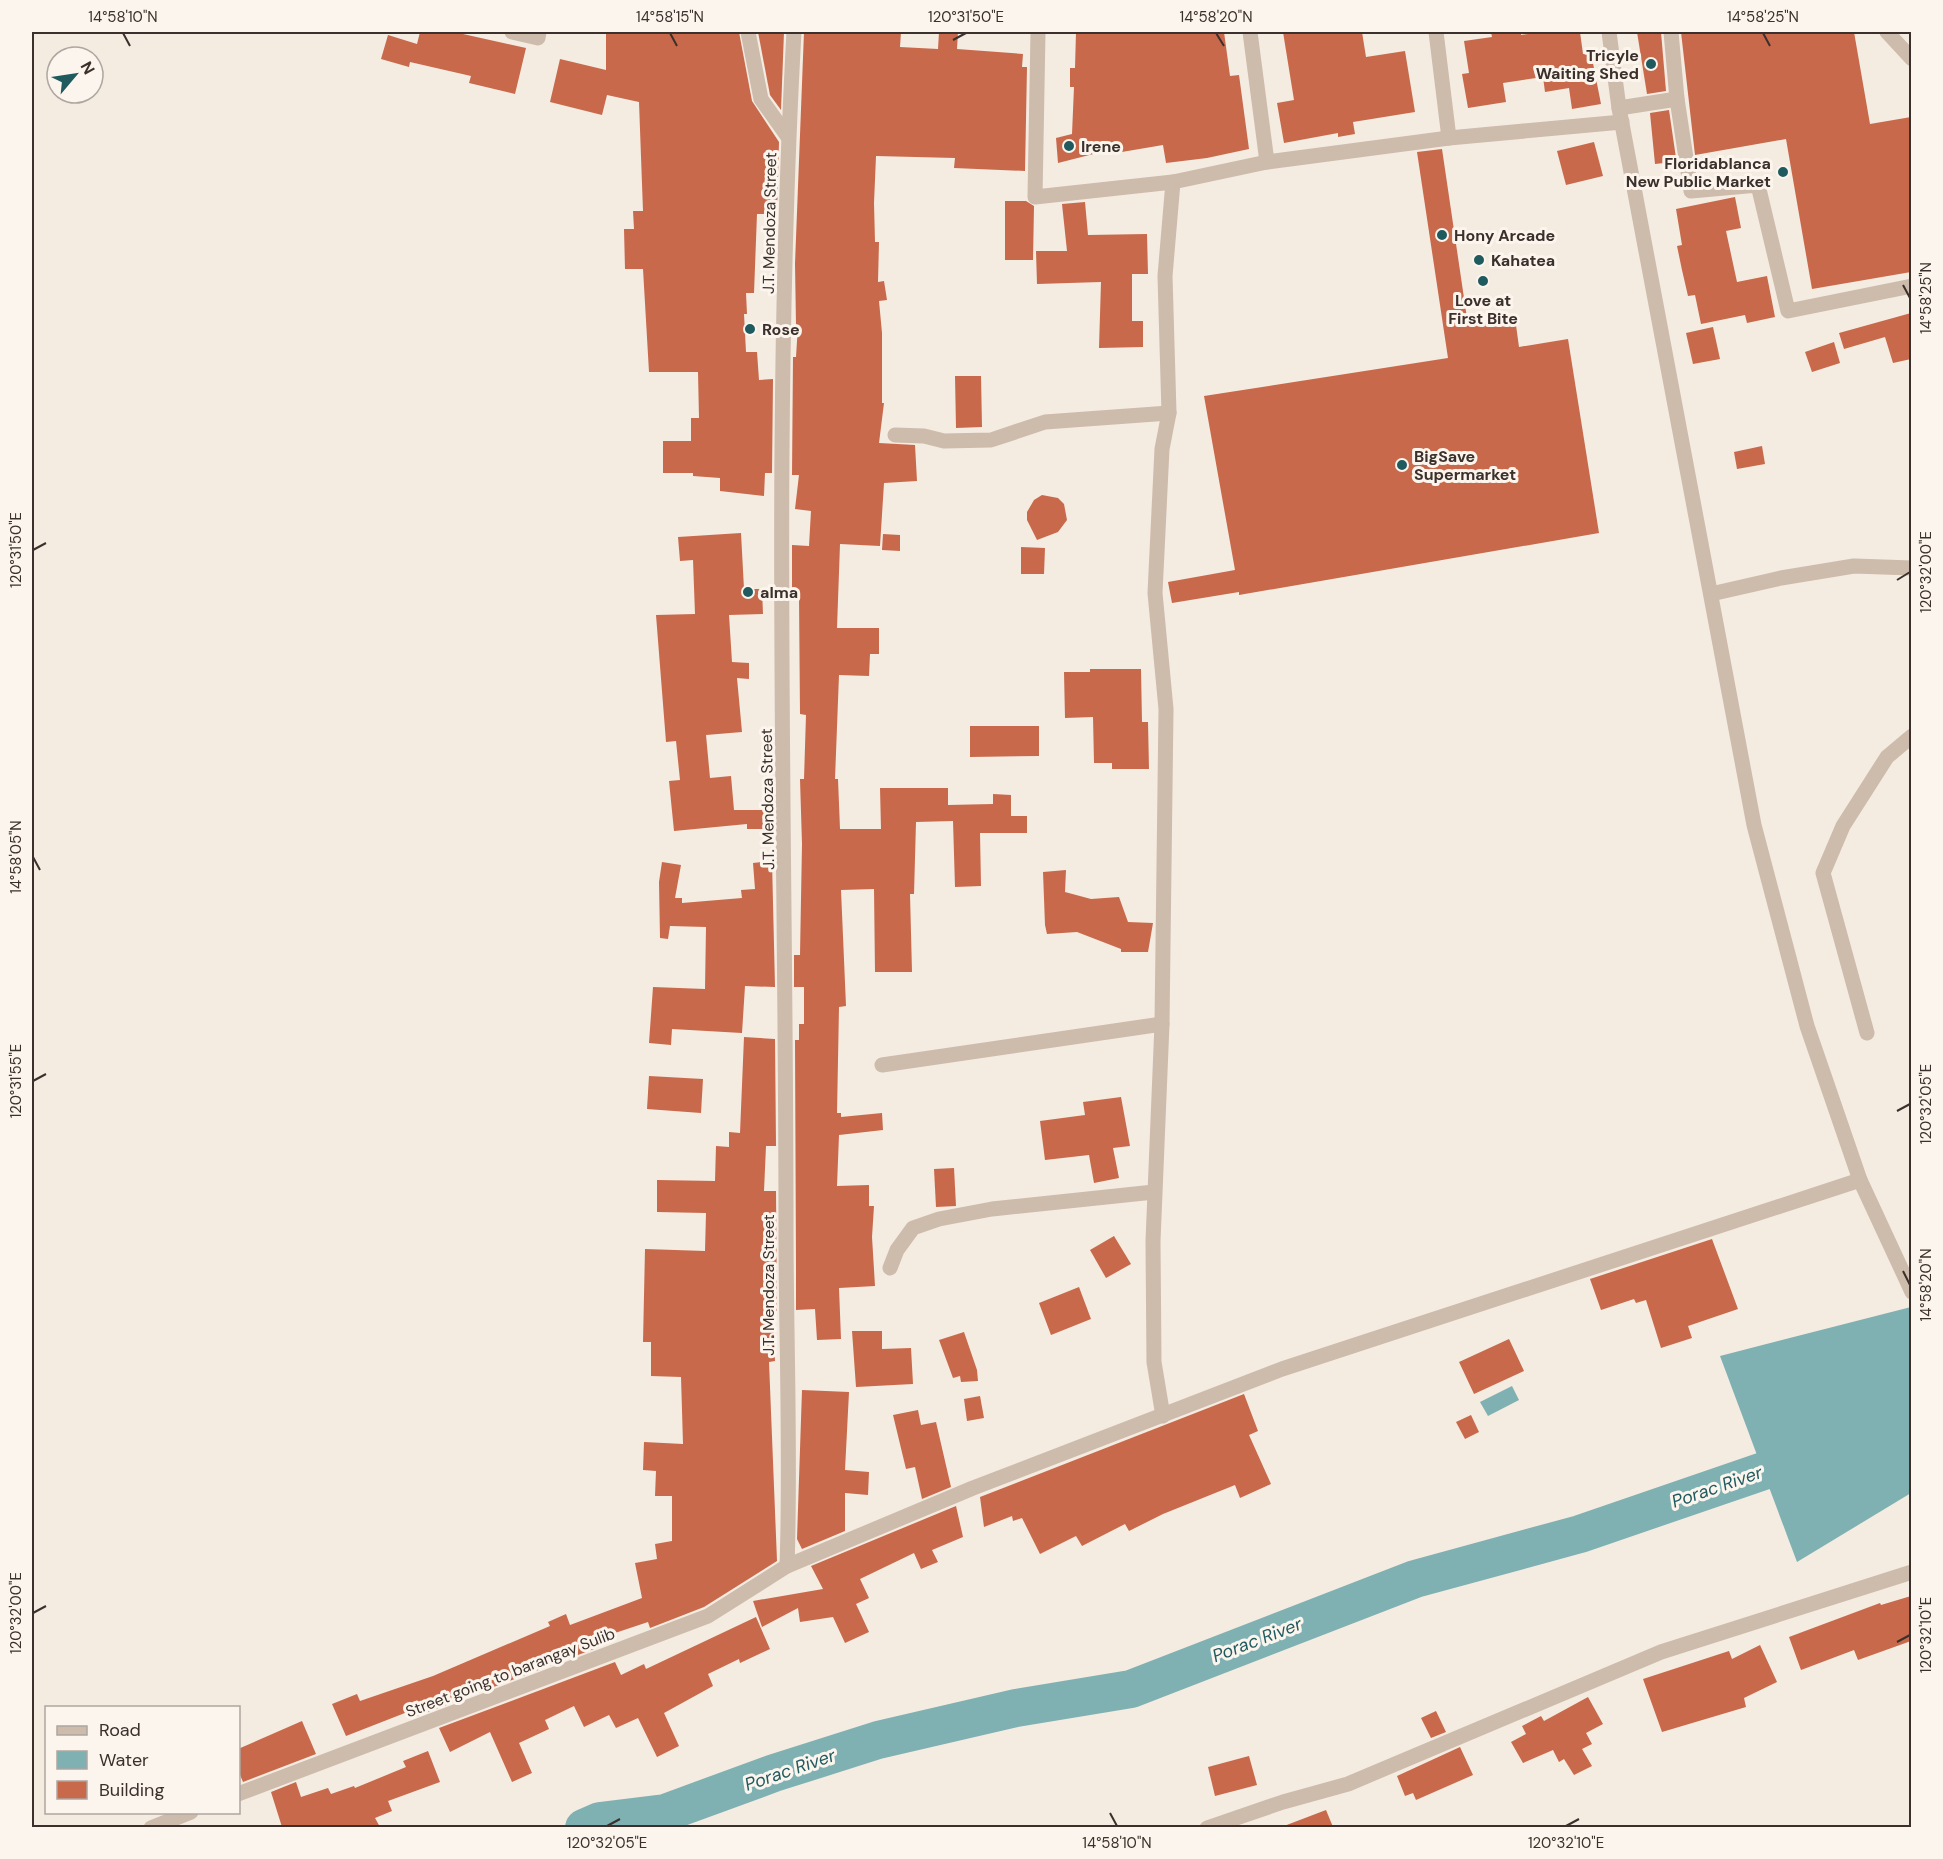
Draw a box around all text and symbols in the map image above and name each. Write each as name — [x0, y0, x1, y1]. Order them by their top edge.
text: 14°58'10"N — [88, 7, 158, 27]
text: 14°58'15"N — [636, 7, 704, 27]
text: 120°31'50"E — [928, 7, 1004, 27]
text: 14°58'20"N — [1179, 7, 1253, 27]
text: 14°58'25"N — [1727, 7, 1799, 27]
north arrow — [45, 45, 105, 105]
place label: Tricyle Waiting Shed — [1536, 45, 1639, 84]
marker: Tricyle Waiting Shed — [1644, 57, 1658, 71]
text: N — [76, 58, 100, 78]
place label: Irene — [1081, 136, 1121, 157]
marker: Irene — [1062, 139, 1076, 153]
street label: J.T. Mendoza Street — [758, 152, 781, 294]
place label: Floridablanca New Public Market — [1626, 153, 1771, 192]
marker: Floridablanca New Public Market — [1776, 165, 1790, 179]
place label: Hony Arcade — [1454, 225, 1555, 246]
marker: Hony Arcade — [1435, 228, 1449, 242]
place label: Kahatea — [1491, 250, 1555, 271]
marker: Kahatea — [1472, 253, 1486, 267]
text: 14°58'25"N — [1916, 262, 1936, 334]
marker: Love at First Bite — [1476, 274, 1490, 288]
place label: Love at First Bite — [1448, 290, 1518, 329]
place label: Rose — [762, 319, 800, 340]
marker: Rose — [743, 322, 757, 336]
place label: BigSave Supermarket — [1414, 446, 1516, 485]
marker: BigSave Supermarket — [1395, 458, 1409, 472]
text: 120°31'50"E — [6, 512, 26, 588]
text: 120°32'00"E — [1916, 531, 1936, 613]
place label: alma — [760, 582, 798, 603]
marker: alma — [741, 585, 755, 599]
street label: J.T. Mendoza Street — [756, 728, 779, 870]
text: 14°58'05"N — [6, 820, 26, 894]
text: 120°31'55"E — [6, 1044, 26, 1118]
text: 120°32'05"E — [1916, 1064, 1936, 1144]
street label: J.T. Mendoza Street — [758, 1214, 779, 1356]
text: 14°58'20"N — [1916, 1248, 1936, 1322]
water label: Porac River — [1668, 1460, 1767, 1514]
text: 120°32'00"E — [6, 1572, 26, 1654]
text: 120°32'10"E — [1916, 1597, 1936, 1673]
water label: Porac River — [1209, 1611, 1307, 1668]
street label: Street going to barangay Sulib — [402, 1623, 618, 1722]
legend — [45, 1706, 240, 1814]
text: Road — [99, 1718, 141, 1742]
water label: Porac River — [741, 1743, 840, 1797]
text: Water — [99, 1748, 149, 1772]
text: Building — [99, 1778, 164, 1802]
text: 120°32'05"E — [567, 1833, 647, 1853]
text: 14°58'10"N — [1082, 1833, 1152, 1853]
text: 120°32'10"E — [1528, 1833, 1604, 1853]

